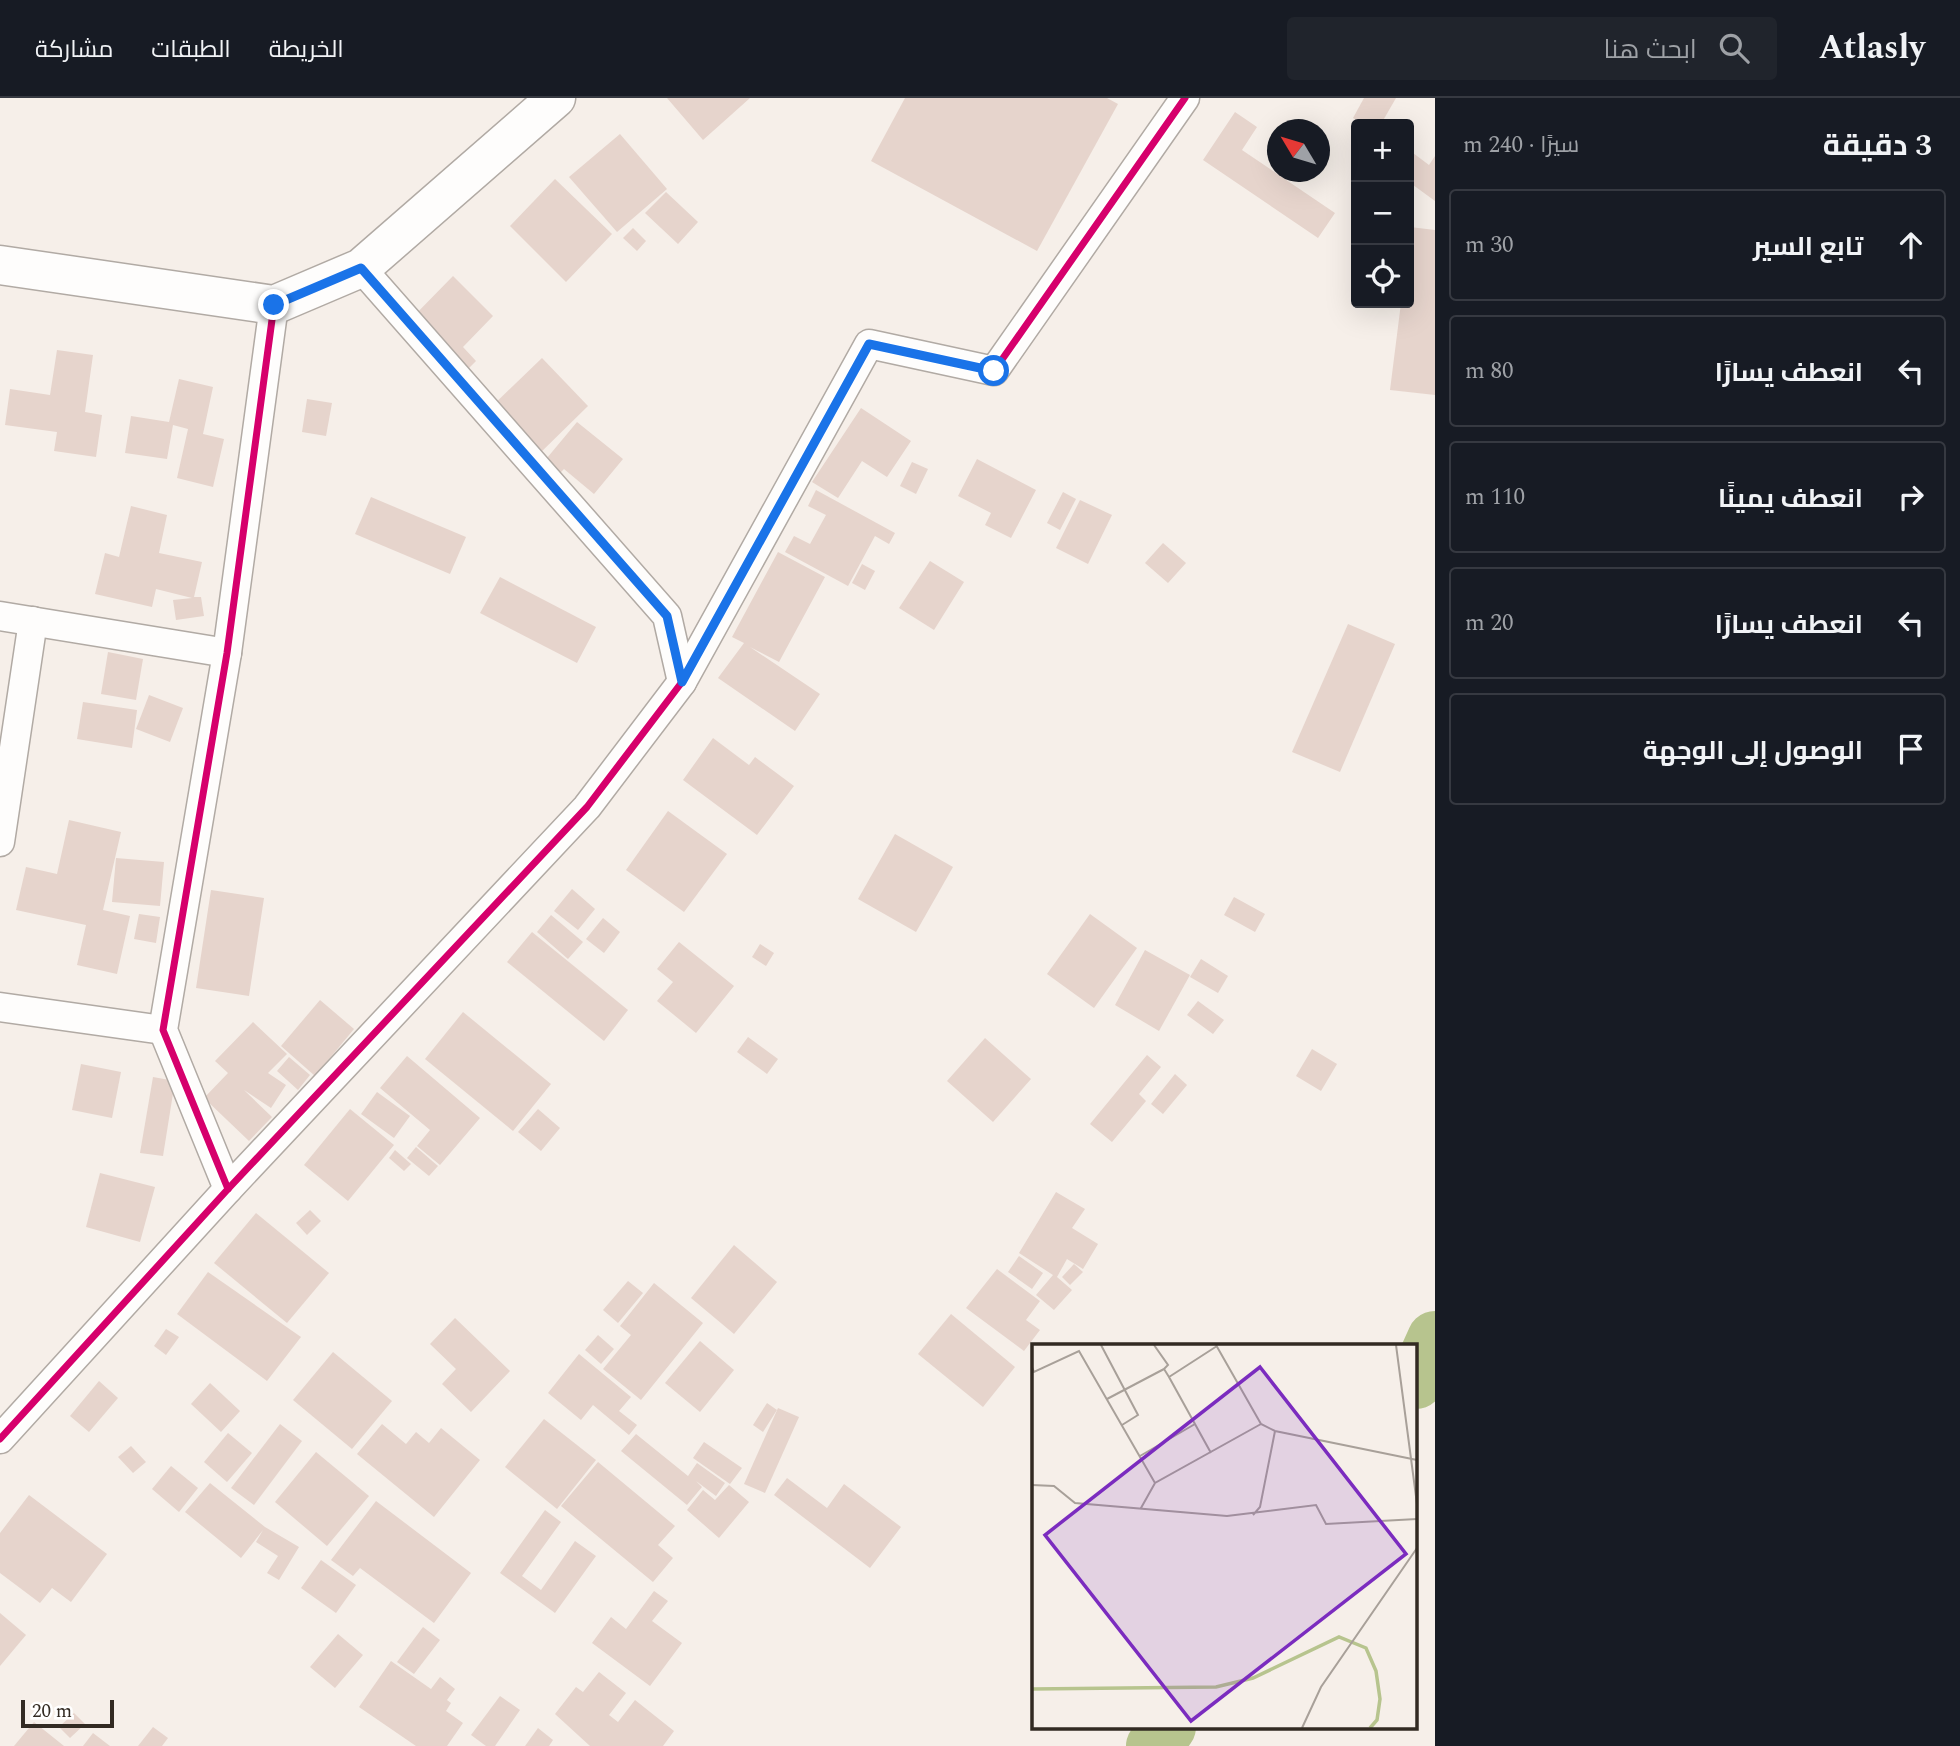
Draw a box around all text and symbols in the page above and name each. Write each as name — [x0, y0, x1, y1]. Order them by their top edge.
search box — [1287, 17, 1777, 80]
text: Atlasly — [1819, 23, 1925, 73]
icon: search — [1715, 29, 1753, 67]
text: ابحث هنا — [1603, 30, 1697, 70]
text: مشاركة — [35, 32, 113, 68]
text: الطبقات — [151, 32, 231, 68]
text: الخريطة — [269, 32, 344, 68]
north arrow — [1267, 119, 1330, 182]
map controls — [1351, 119, 1414, 308]
button: + — [1351, 119, 1414, 182]
text: 3 دقيقة — [1823, 123, 1932, 169]
text: سيرًا · 240 m — [1463, 128, 1579, 163]
button: − — [1351, 182, 1414, 245]
icon: ahead — [1892, 226, 1930, 264]
text: تابع السير — [1753, 227, 1863, 267]
text: 30 m — [1465, 228, 1514, 263]
button: locate — [1351, 245, 1414, 308]
route end — [258, 289, 289, 320]
icon: left — [1892, 352, 1930, 390]
text: انعطف يسارًا — [1715, 353, 1863, 393]
text: 80 m — [1465, 354, 1514, 389]
route start — [978, 355, 1009, 386]
icon: right — [1892, 478, 1930, 516]
text: انعطف يمينًا — [1718, 479, 1863, 519]
text: 110 m — [1465, 480, 1525, 515]
icon: left — [1892, 604, 1930, 642]
text: انعطف يسارًا — [1715, 605, 1863, 645]
text: 20 m — [1465, 606, 1514, 641]
icon: arrive — [1892, 730, 1930, 768]
text: الوصول إلى الوجهة — [1643, 731, 1863, 771]
inset map — [1032, 1344, 1418, 1728]
scale bar — [21, 1697, 114, 1729]
text: 20 m — [32, 1697, 72, 1726]

